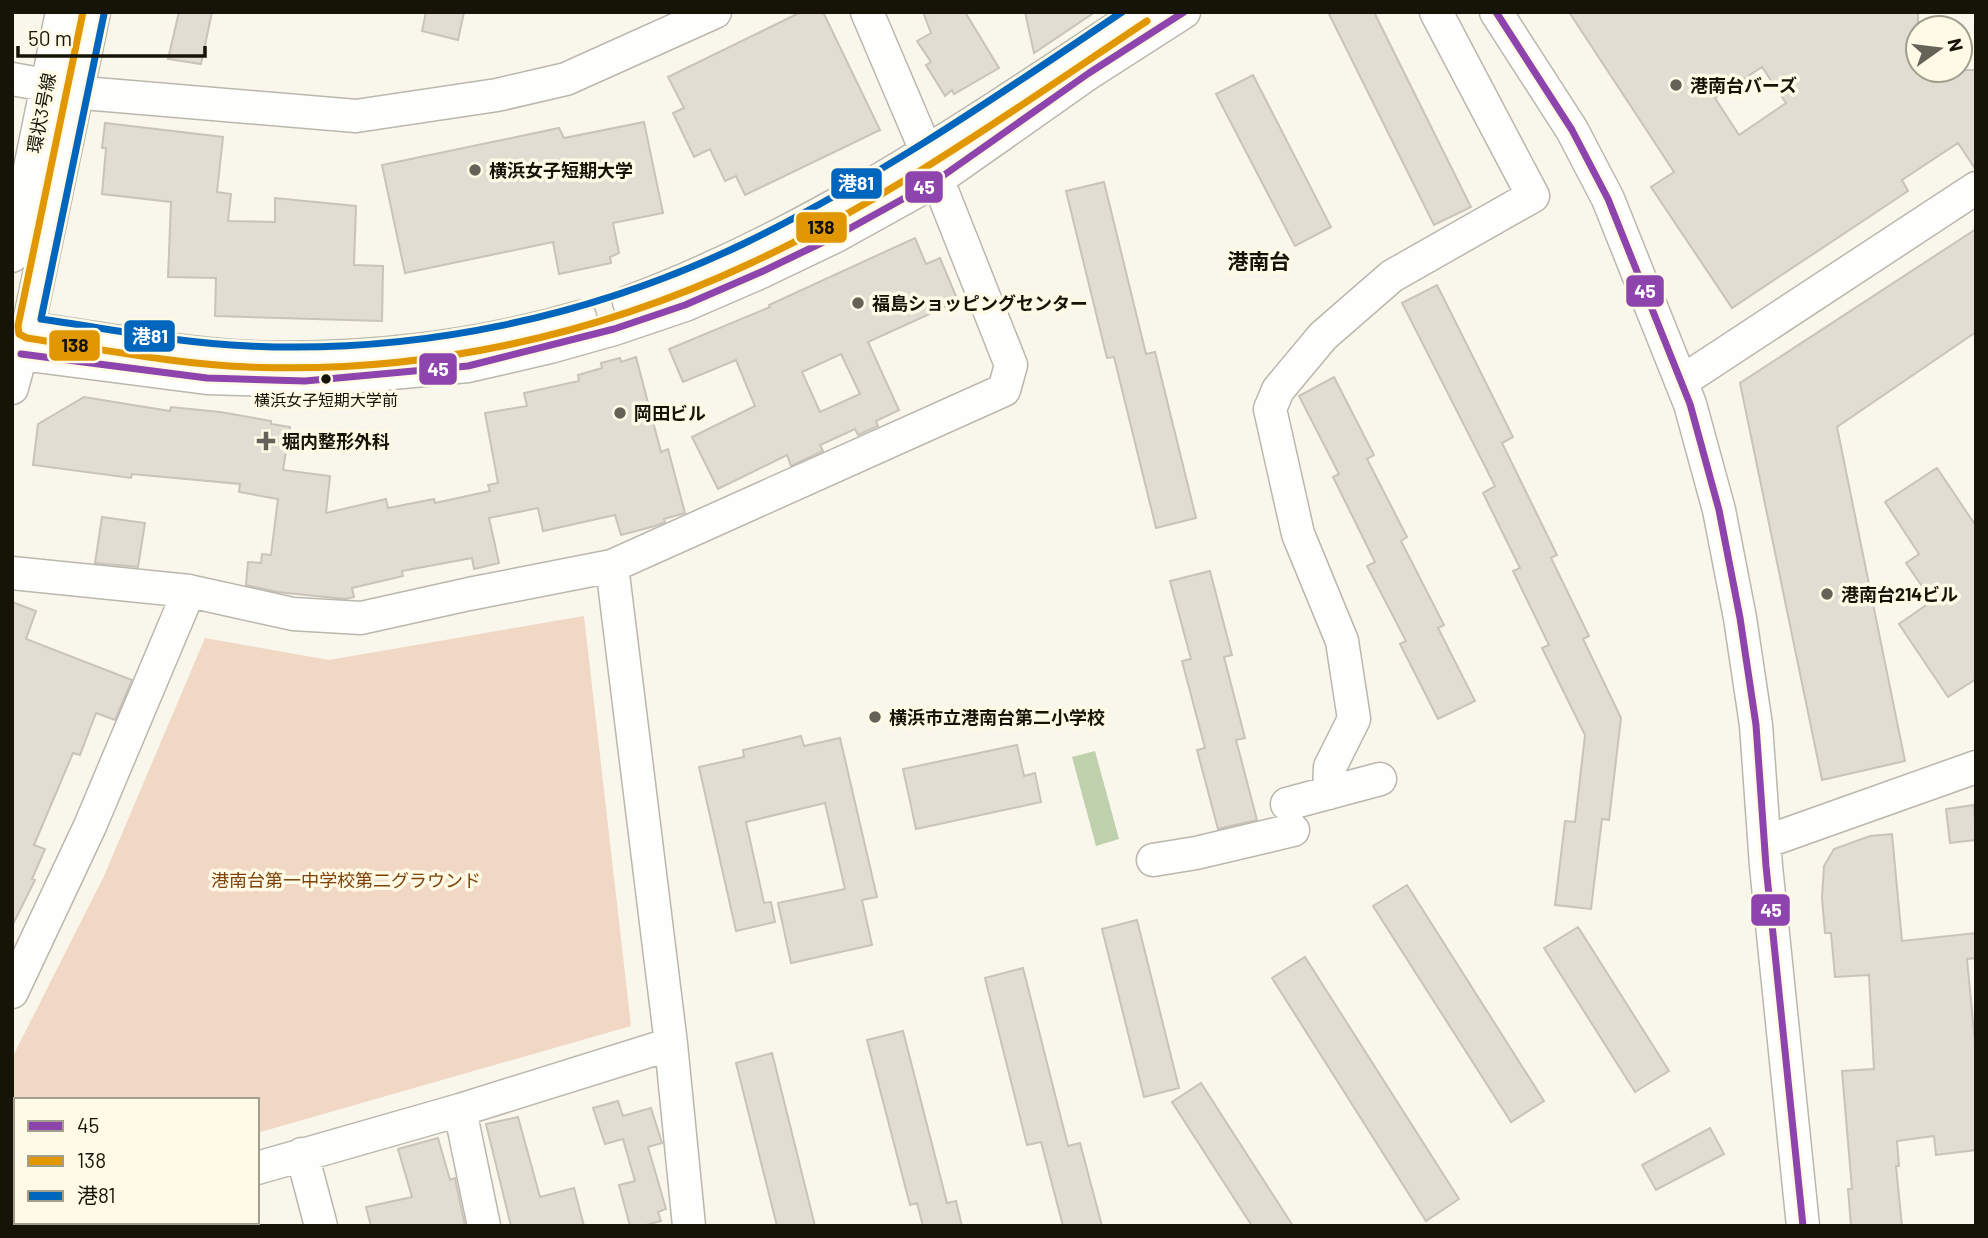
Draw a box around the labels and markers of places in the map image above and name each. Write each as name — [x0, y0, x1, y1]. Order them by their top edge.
place label: 港南台バーズ — [1690, 74, 1797, 96]
marker: 港南台バーズ — [1668, 77, 1684, 93]
place label: 横浜女子短期大学 — [489, 159, 633, 181]
marker: 横浜女子短期大学 — [467, 162, 483, 178]
place label: 福島ショッピングセンター — [872, 292, 1088, 314]
marker: 福島ショッピングセンター — [850, 295, 866, 311]
marker: 横浜女子短期大学前 — [319, 372, 333, 386]
place label: 横浜女子短期大学前 — [254, 390, 398, 409]
place label: 岡田ビル — [634, 402, 706, 424]
marker: 岡田ビル — [612, 405, 628, 421]
place label: 堀内整形外科 — [282, 430, 390, 452]
marker: 堀内整形外科 — [256, 431, 276, 451]
place label: 港南台214ビル — [1841, 583, 1958, 605]
marker: 港南台214ビル — [1819, 586, 1835, 602]
place label: 横浜市立港南台第二小学校 — [889, 706, 1105, 728]
marker: 横浜市立港南台第二小学校 — [867, 709, 883, 725]

